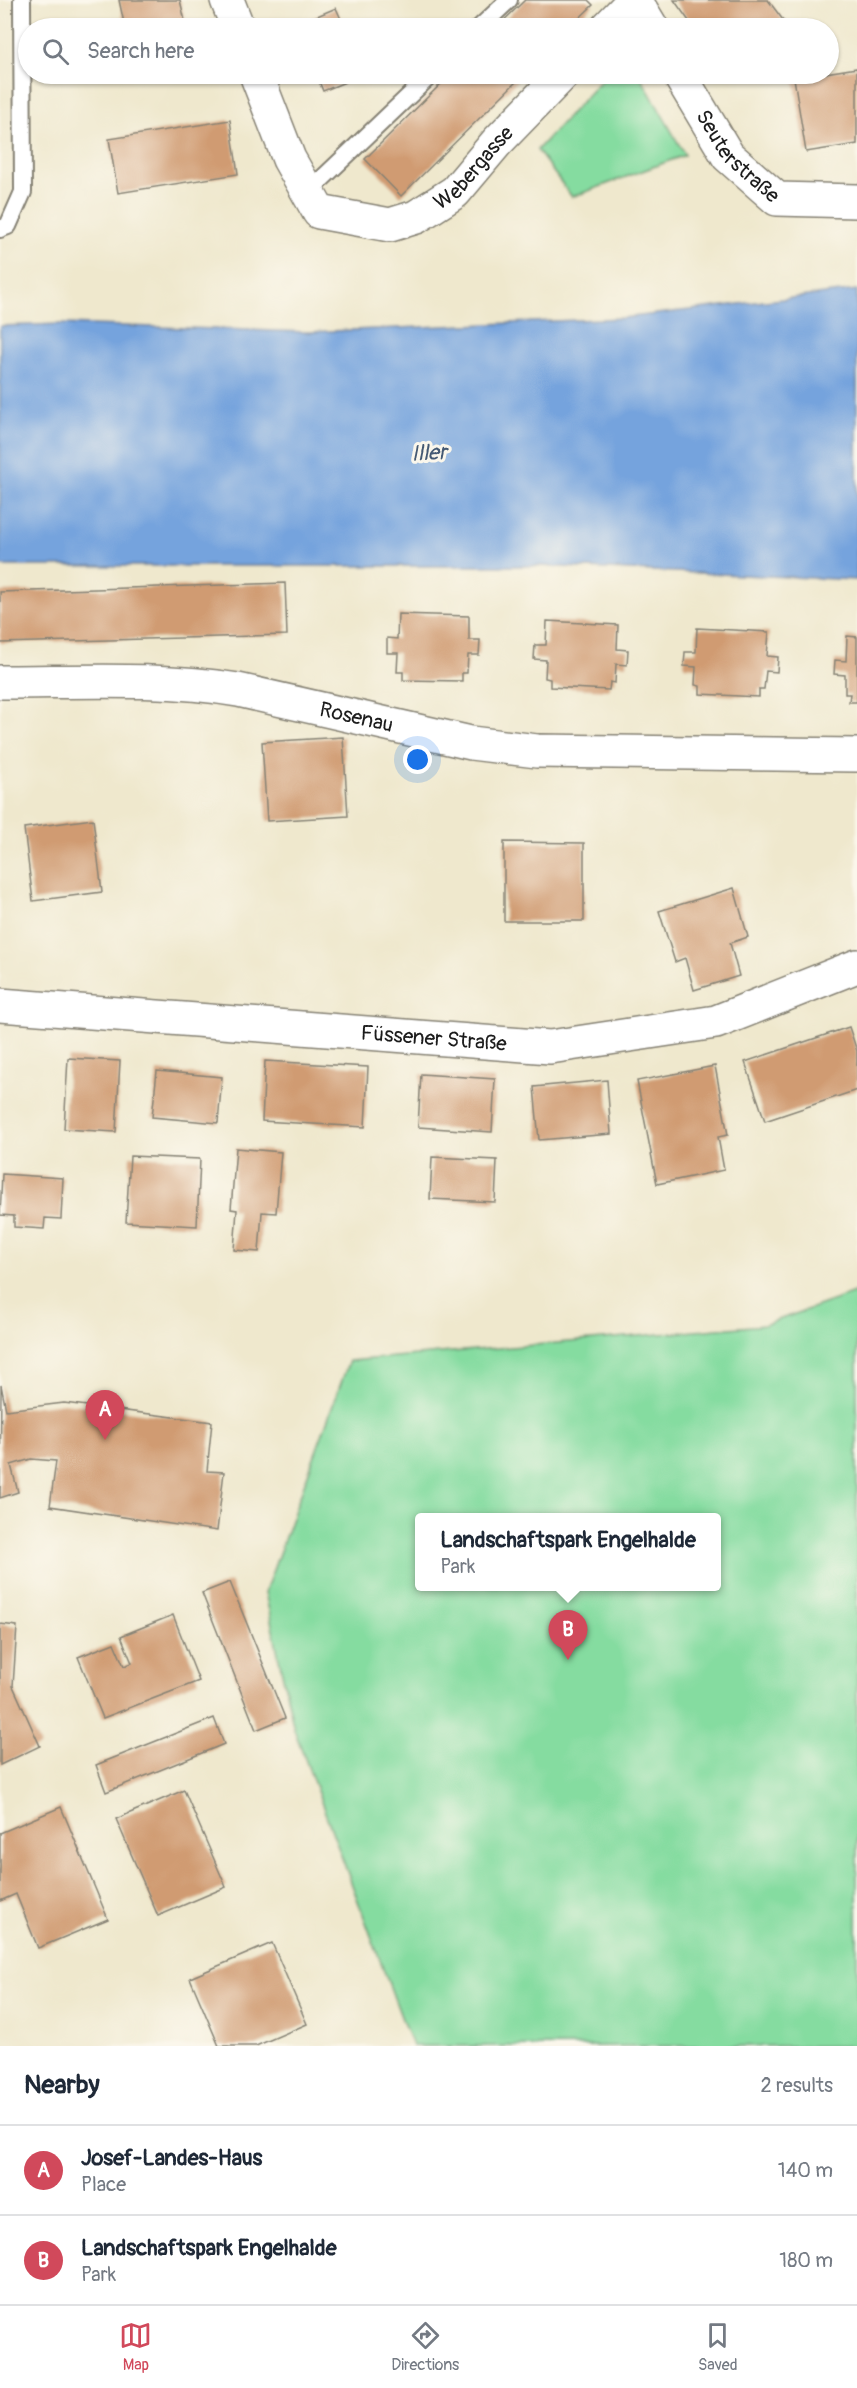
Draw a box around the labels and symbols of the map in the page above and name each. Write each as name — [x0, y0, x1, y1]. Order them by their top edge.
street label: Seuterstraße — [690, 105, 786, 209]
street label: Webergasse — [429, 119, 520, 216]
water label: Iller — [411, 438, 451, 468]
street label: Rosenau — [317, 696, 396, 738]
your location — [403, 745, 432, 774]
street label: Füssener Straße — [360, 1019, 508, 1057]
pin: A — [86, 1390, 124, 1440]
pin: B — [548, 1610, 588, 1660]

